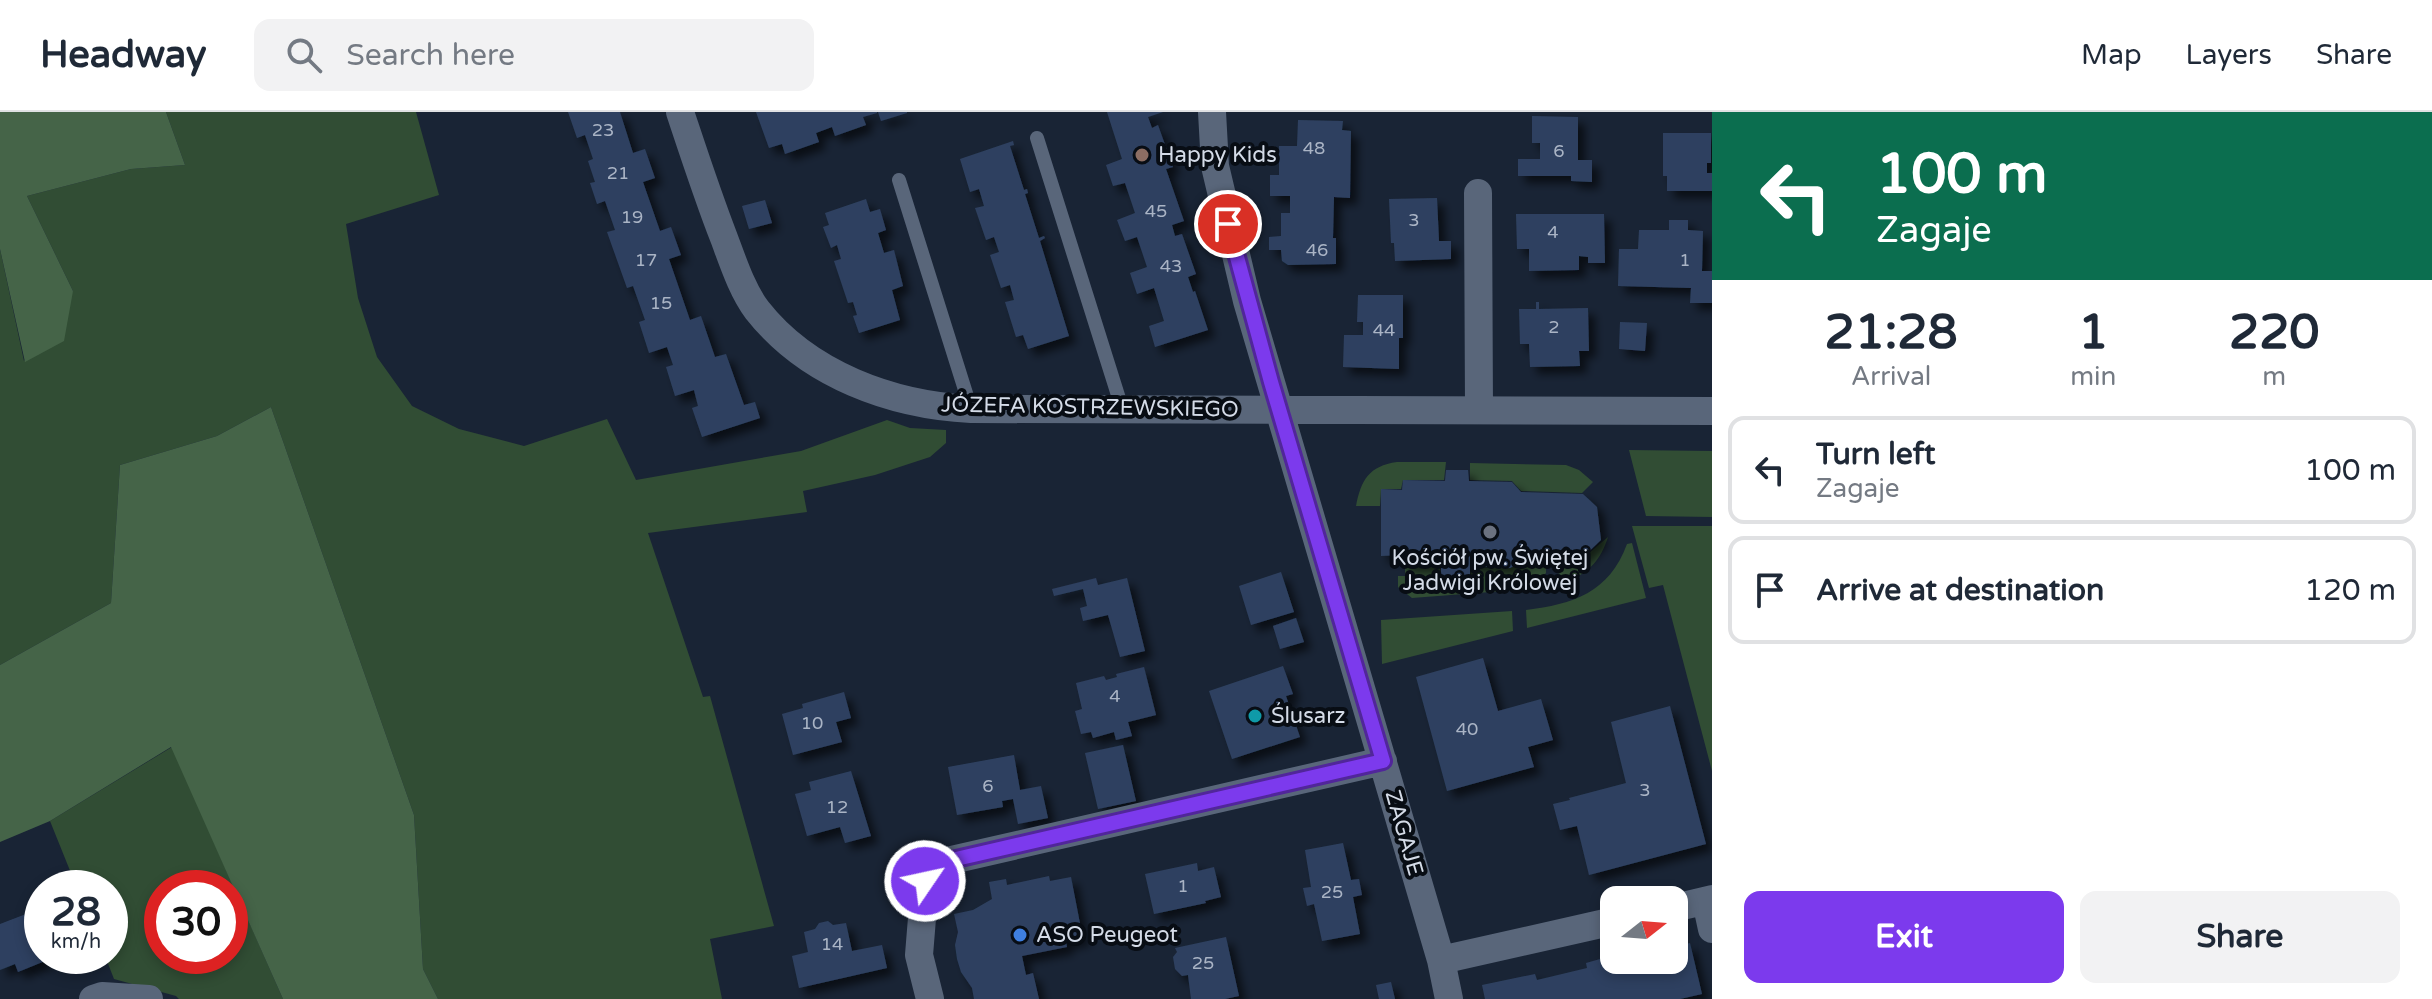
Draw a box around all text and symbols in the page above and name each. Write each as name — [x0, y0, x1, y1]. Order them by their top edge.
search box — [254, 19, 814, 91]
text: Headway — [40, 32, 206, 78]
icon: search — [282, 33, 326, 77]
text: Search here — [346, 37, 515, 74]
text: Map — [2081, 38, 2142, 72]
text: Layers — [2186, 38, 2272, 72]
text: Share — [2316, 38, 2392, 72]
house number: 23 — [592, 119, 614, 141]
house number: 48 — [1303, 137, 1325, 159]
house number: 6 — [1553, 140, 1565, 162]
text: 100 m — [1876, 141, 2047, 208]
place label: Happy Kids — [1158, 142, 1277, 168]
icon: left — [1744, 144, 1848, 248]
marker: Happy Kids — [1133, 146, 1151, 164]
house number: 21 — [607, 162, 629, 184]
pin — [1194, 190, 1262, 258]
house number: 45 — [1145, 200, 1167, 222]
icon: arrive — [1206, 202, 1250, 246]
house number: 19 — [621, 206, 643, 228]
house number: 3 — [1408, 209, 1420, 231]
text: Zagaje — [1876, 209, 1992, 252]
house number: 4 — [1547, 221, 1559, 243]
house number: 46 — [1306, 239, 1328, 261]
house number: 17 — [635, 249, 657, 271]
house number: 1 — [1679, 249, 1691, 271]
house number: 43 — [1160, 255, 1182, 277]
house number: 15 — [650, 292, 672, 314]
text: 21:28 — [1825, 304, 1958, 362]
text: 1 — [2078, 304, 2108, 362]
text: 220 — [2229, 304, 2319, 362]
house number: 2 — [1548, 316, 1560, 338]
house number: 44 — [1373, 319, 1395, 341]
text: Arrival — [1851, 361, 1931, 392]
text: min — [2070, 361, 2116, 392]
text: m — [2262, 361, 2286, 392]
street label: JÓZEFA KOSTRZEWSKIEGO — [941, 390, 1239, 423]
text: Turn left — [1816, 436, 1935, 473]
icon: left — [1748, 448, 1792, 492]
text: 100 m — [2304, 452, 2396, 489]
text: Zagaje — [1816, 473, 1900, 504]
marker: Kościół pw. Świętej Jadwigi Królowej — [1481, 523, 1499, 541]
place label: Kościół pw. Świętej Jadwigi Królowej — [1392, 544, 1588, 596]
icon: arrive — [1748, 568, 1792, 612]
text: Arrive at destination — [1816, 572, 2104, 609]
text: 120 m — [2304, 572, 2396, 609]
house number: 4 — [1109, 685, 1121, 707]
place label: Ślusarz — [1271, 702, 1346, 729]
marker: Ślusarz — [1246, 707, 1264, 725]
house number: 10 — [801, 712, 823, 734]
house number: 40 — [1456, 718, 1478, 740]
house number: 6 — [982, 775, 994, 797]
house number: 3 — [1639, 779, 1651, 801]
street label: ZAGAJE — [1379, 787, 1429, 879]
house number: 12 — [826, 796, 848, 818]
position arrow — [883, 839, 967, 923]
speed limit sign: 30 — [144, 870, 248, 974]
house number: 1 — [1177, 875, 1189, 897]
house number: 25 — [1321, 881, 1343, 903]
north arrow — [1600, 886, 1688, 974]
map controls — [1600, 886, 1688, 974]
text: 28 — [51, 888, 101, 936]
button: Exit — [1744, 891, 2064, 983]
button: Share — [2080, 891, 2400, 983]
place label: ASO Peugeot — [1036, 922, 1178, 948]
marker: ASO Peugeot — [1011, 926, 1029, 944]
text: km/h — [51, 930, 101, 954]
house number: 14 — [821, 933, 843, 955]
house number: 25 — [1192, 952, 1214, 974]

